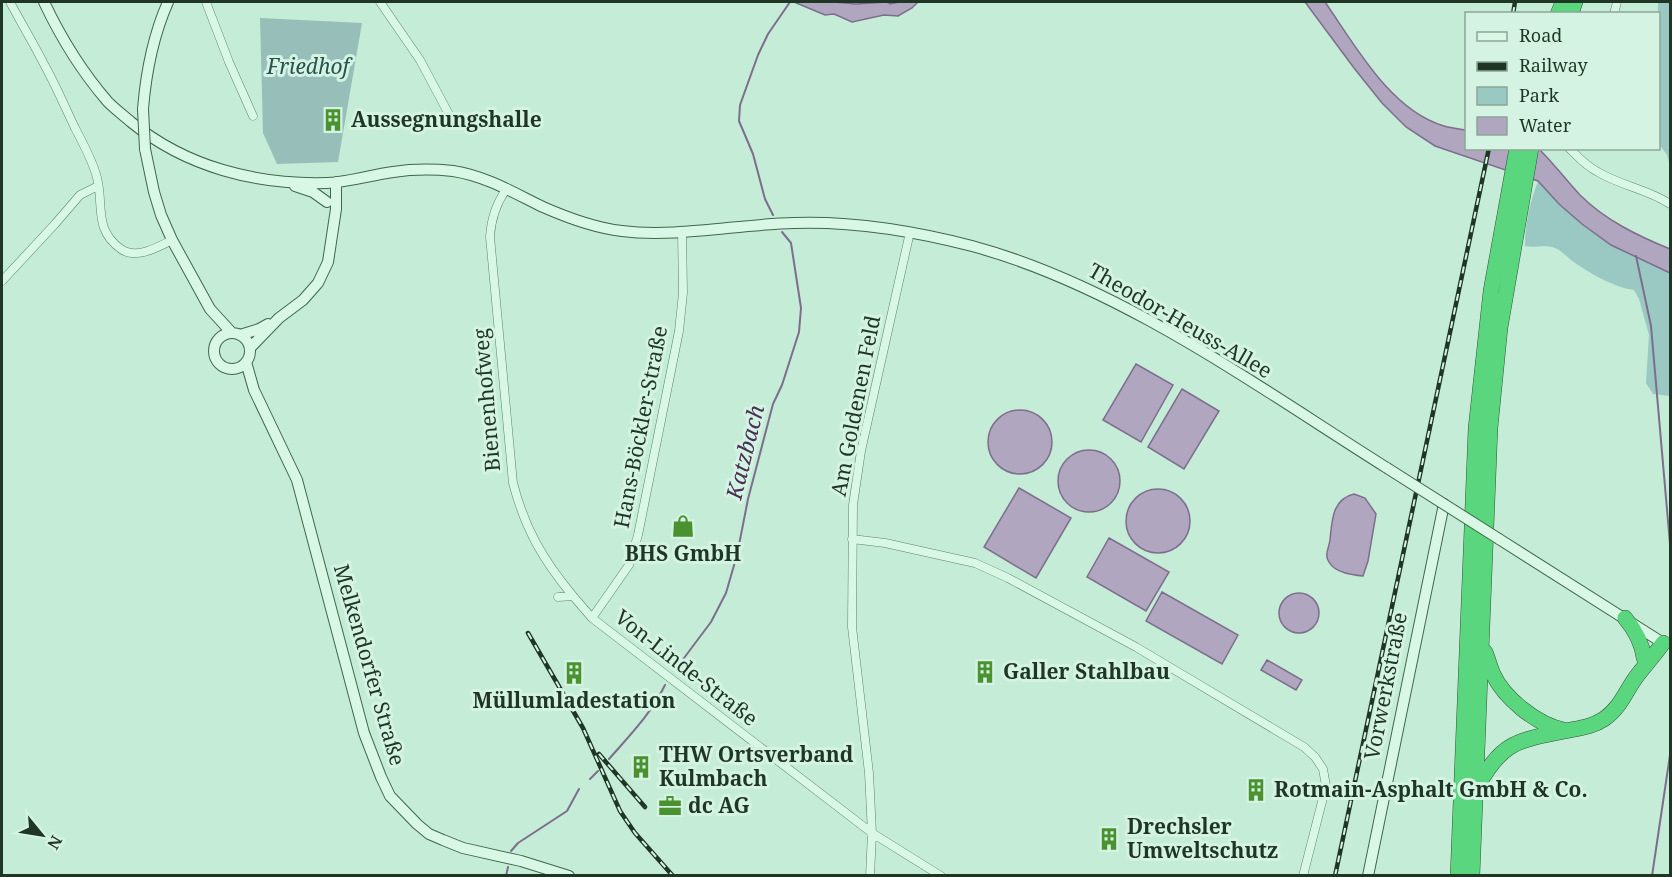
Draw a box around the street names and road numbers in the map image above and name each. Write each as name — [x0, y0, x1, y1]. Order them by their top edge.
street label: Theodor-Heuss-Allee — [1083, 256, 1278, 384]
street label: Am Goldenen Feld — [824, 313, 886, 499]
street label: Hans-Böckler-Straße — [607, 323, 673, 530]
street label: Bienenhofweg — [466, 327, 506, 473]
street label: Melkendorfer Straße — [328, 561, 412, 769]
street label: Von-Linde-Straße — [609, 603, 764, 732]
street label: Vorwerkstraße — [1357, 610, 1413, 762]

